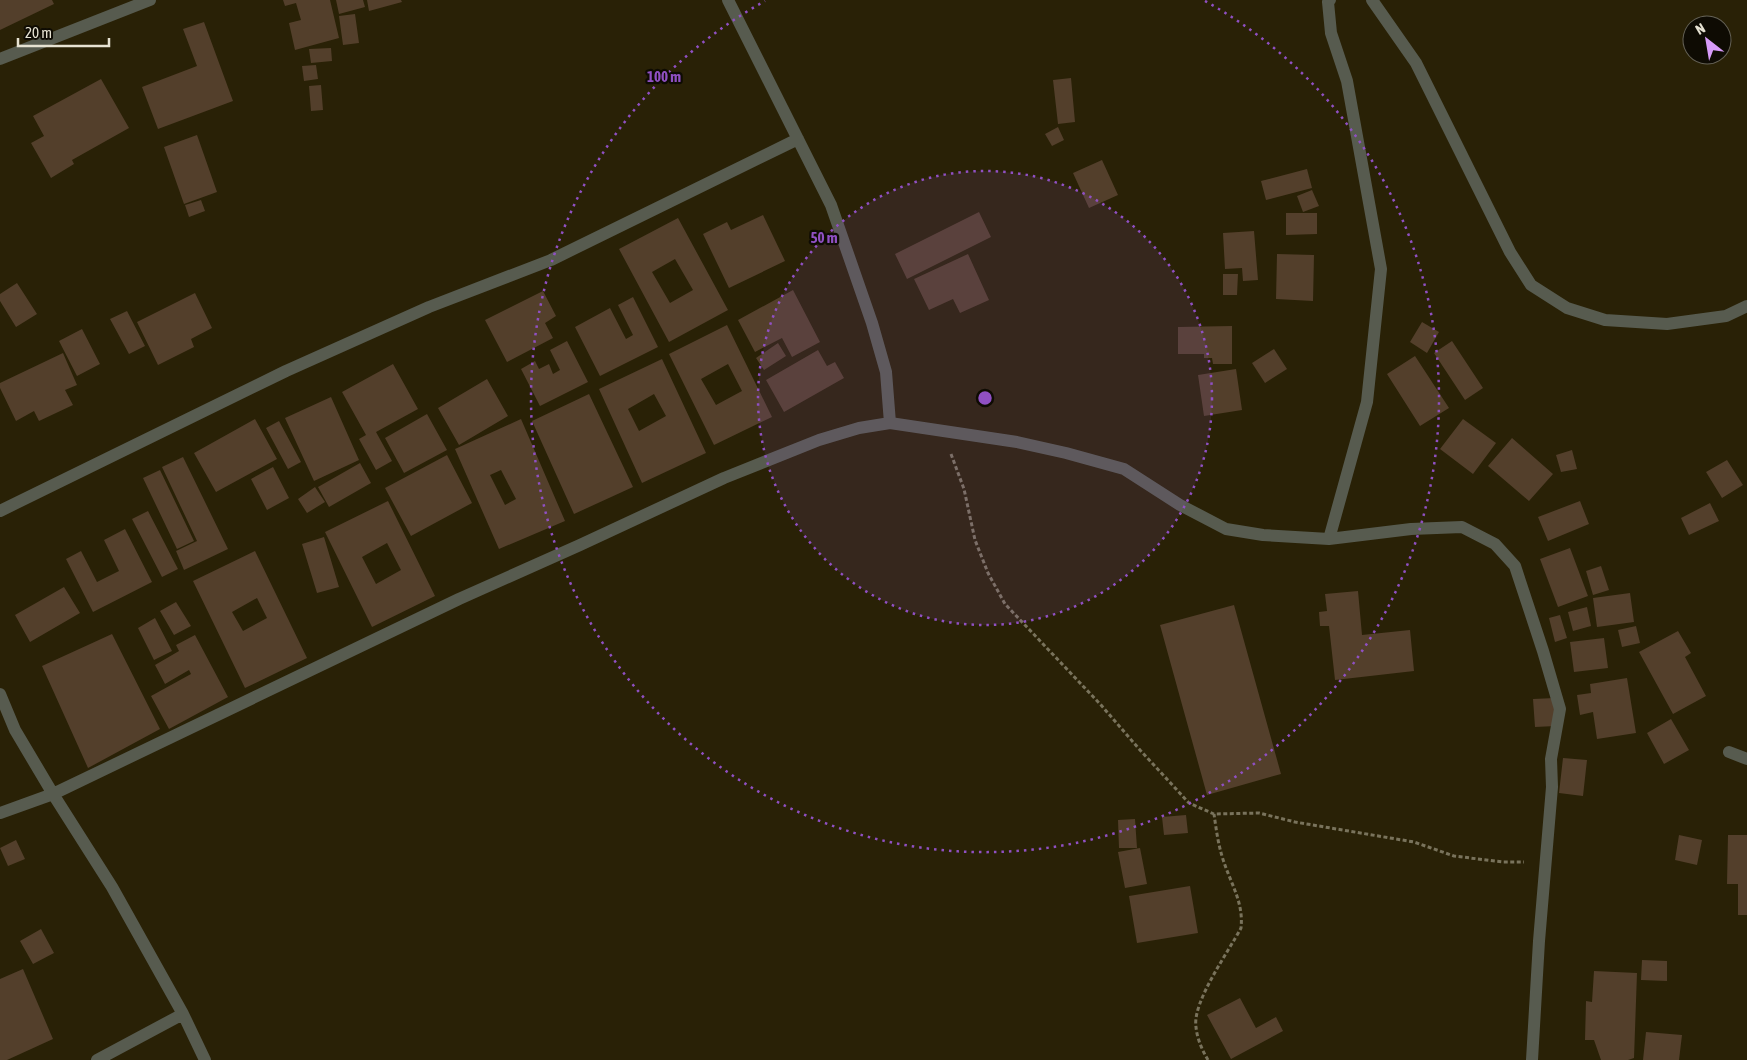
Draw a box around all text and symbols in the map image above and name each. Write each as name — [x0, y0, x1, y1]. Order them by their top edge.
scale bar — [18, 15, 109, 47]
north arrow — [1682, 15, 1732, 65]
text: N — [1693, 20, 1708, 38]
text: 20 m — [25, 24, 52, 41]
text: 100 m — [647, 68, 681, 85]
text: 50 m — [811, 229, 838, 246]
centre of rings — [976, 389, 994, 407]

